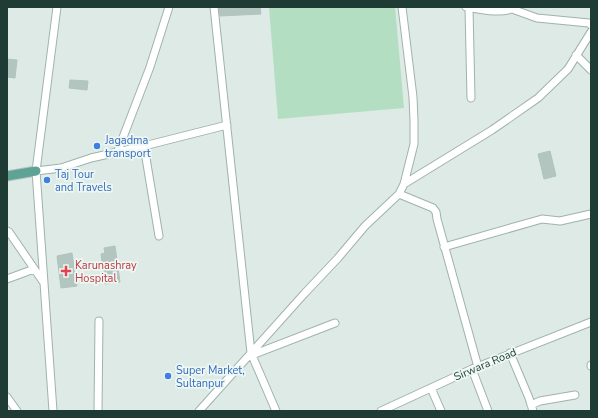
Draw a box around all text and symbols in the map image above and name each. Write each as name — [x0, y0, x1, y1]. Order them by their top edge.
place label: Jagadma transport — [104, 133, 151, 161]
marker: Jagadma transport — [92, 141, 102, 151]
place label: Taj Tour and Travels — [55, 167, 112, 195]
marker: Taj Tour and Travels — [42, 175, 52, 185]
place label: Karunashray Hospital — [75, 258, 137, 286]
marker: Karunashray Hospital — [60, 265, 72, 277]
street label: Sirwara Road — [452, 345, 519, 384]
place label: Super Market, Sultanpur — [176, 363, 245, 391]
marker: Super Market, Sultanpur — [163, 371, 173, 381]

